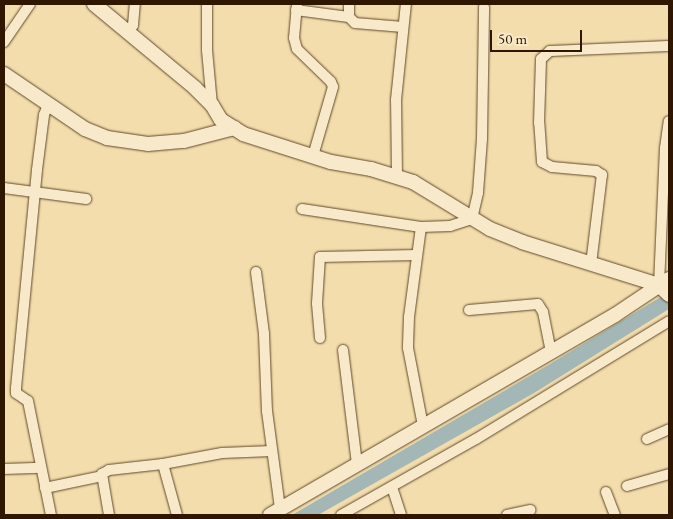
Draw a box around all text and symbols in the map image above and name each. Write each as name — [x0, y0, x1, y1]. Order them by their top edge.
scale bar — [493, 20, 586, 52]
text: 50 m — [498, 29, 527, 48]

